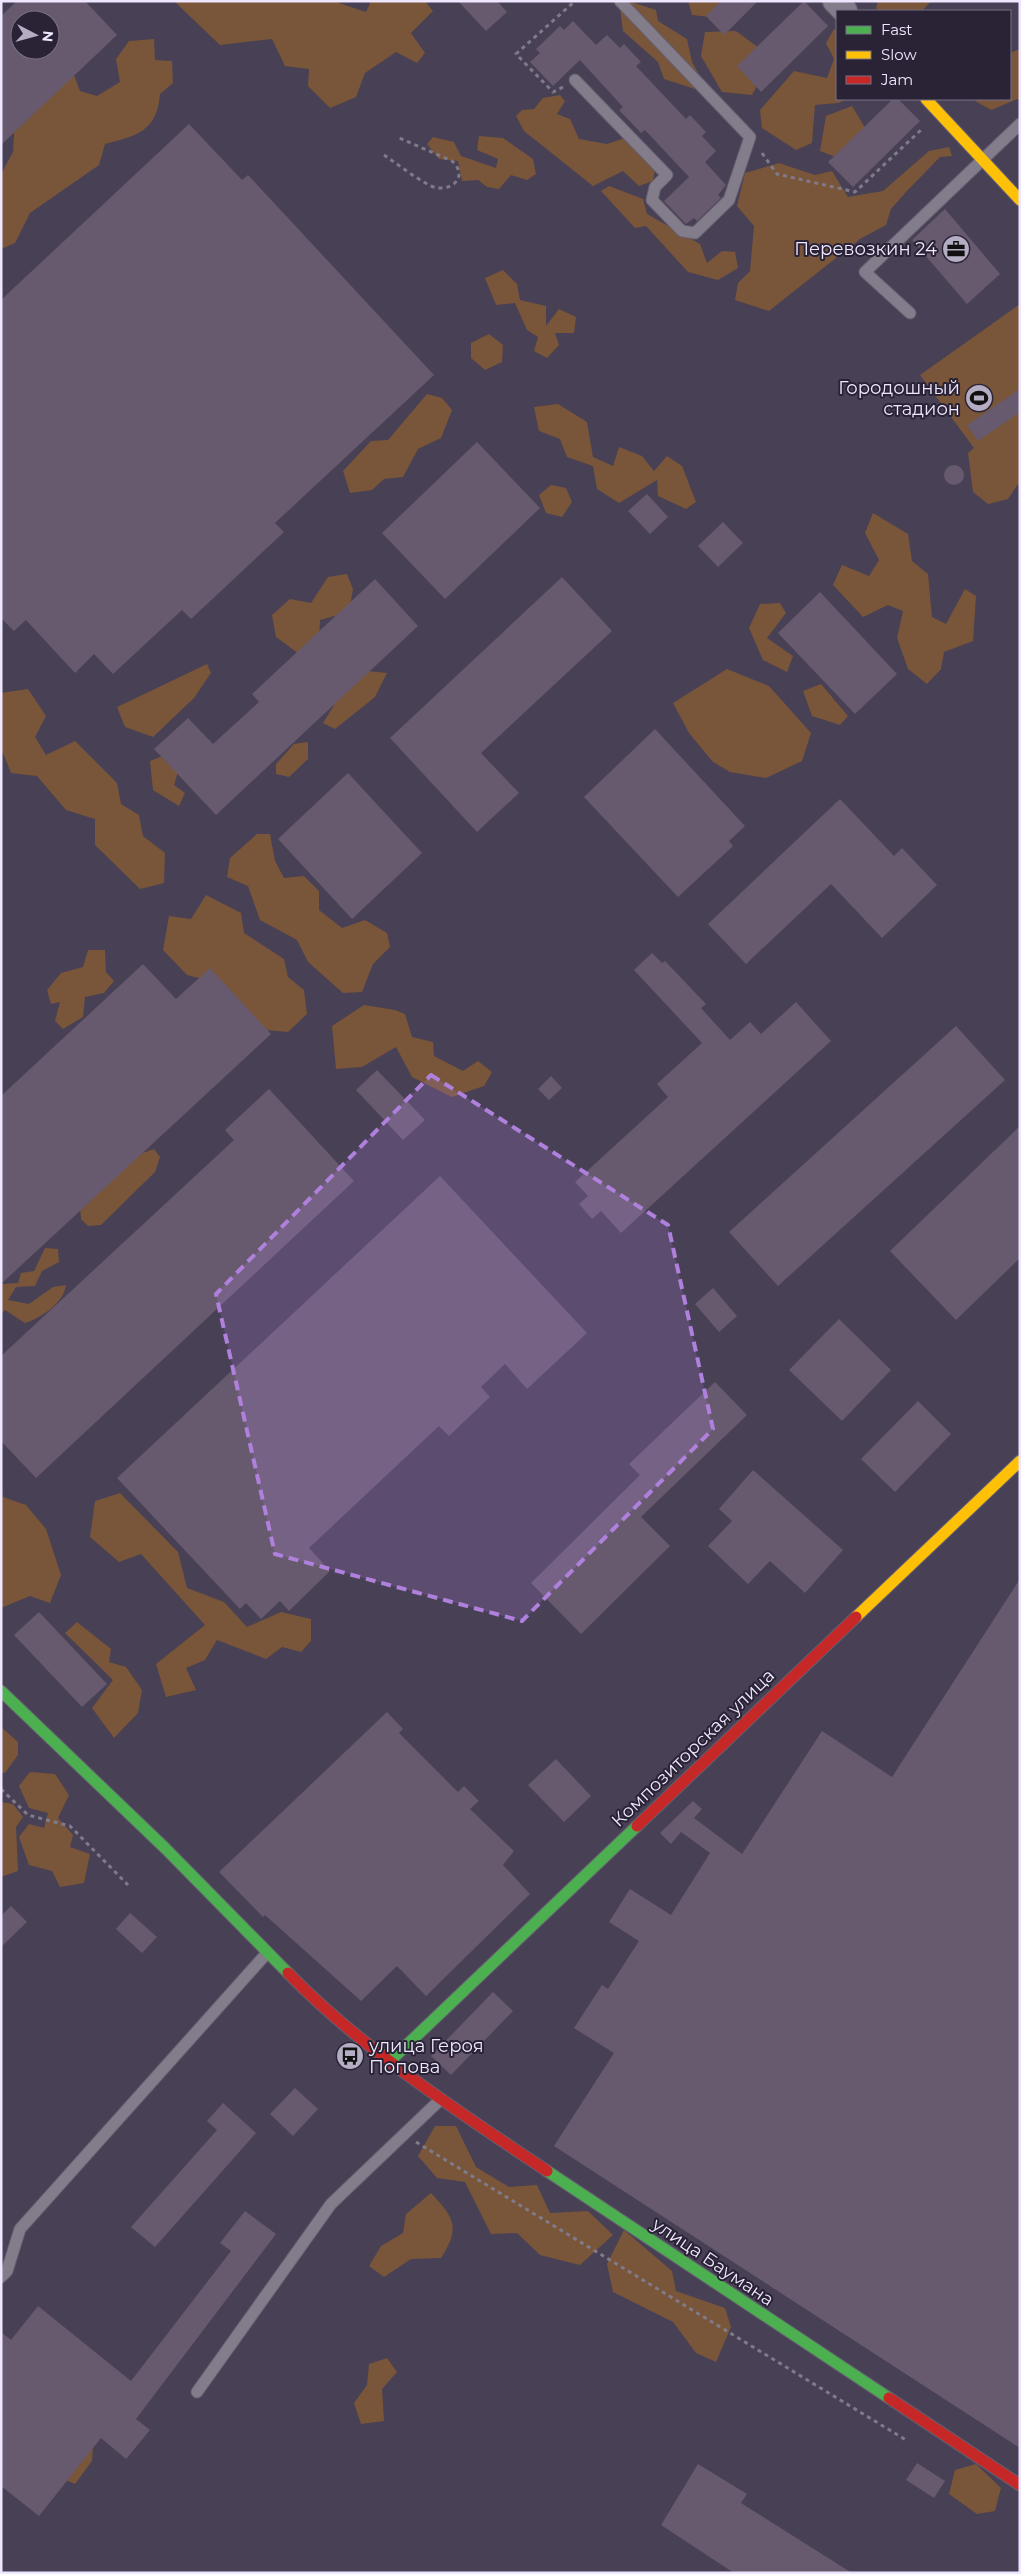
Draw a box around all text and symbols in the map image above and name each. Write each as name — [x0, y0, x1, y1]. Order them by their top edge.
north arrow — [10, 10, 60, 60]
legend — [836, 10, 1011, 100]
text: Fast — [881, 20, 912, 39]
text: N — [38, 30, 57, 43]
text: Slow — [881, 45, 917, 64]
text: Jam — [880, 70, 913, 89]
office icon: Перевозкин 24 — [941, 234, 971, 264]
place label: Перевозкин 24 — [794, 238, 937, 260]
place label: Городошный стадион — [838, 377, 960, 420]
sports icon: Городошный стадион — [964, 383, 994, 413]
street label: Композиторская улица — [607, 1664, 779, 1832]
place label: улица Героя Попова — [368, 2035, 484, 2078]
bus stop icon: улица Героя Попова — [335, 2041, 365, 2071]
street label: улица Баумана — [647, 2213, 778, 2311]

